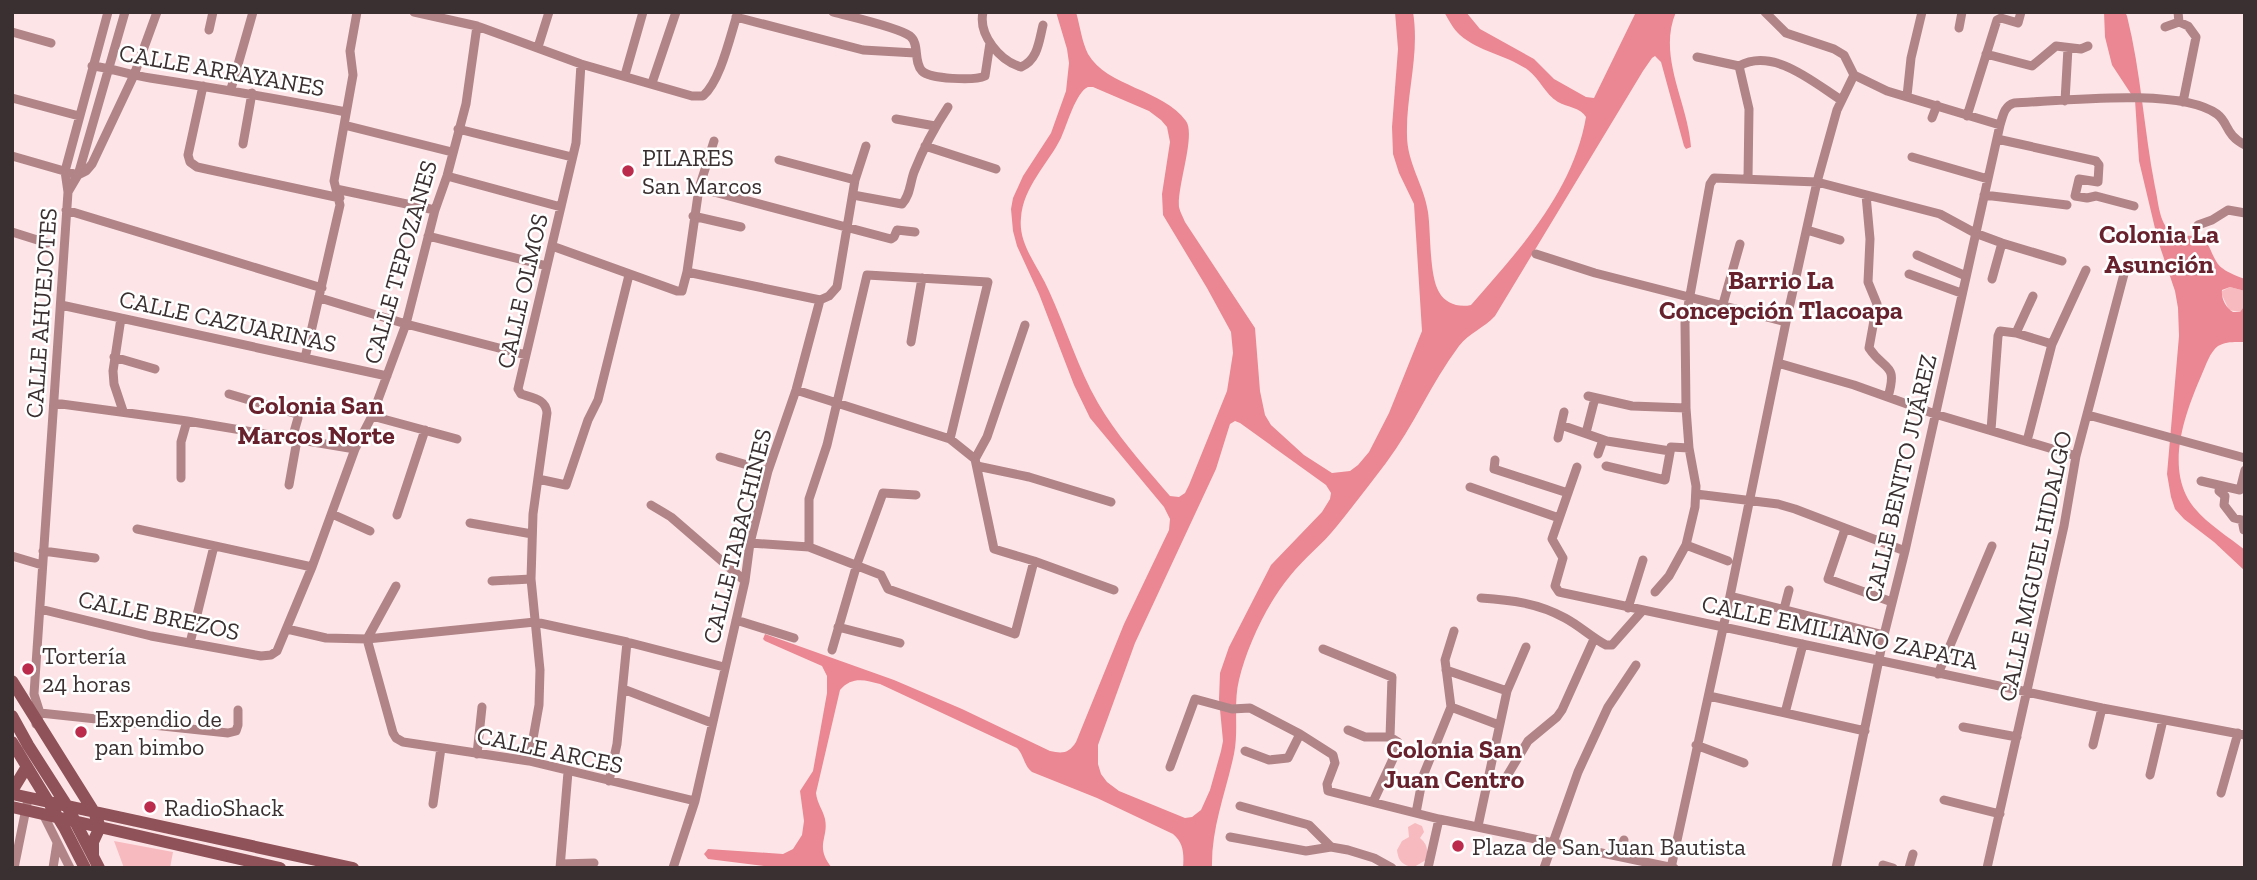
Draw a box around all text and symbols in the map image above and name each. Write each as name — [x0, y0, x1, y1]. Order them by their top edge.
street label: CALLE ARRAYANES — [117, 38, 327, 102]
place label: PILARES San Marcos — [642, 143, 762, 200]
street label: CALLE TEPOZANES — [357, 157, 443, 367]
marker: PILARES San Marcos — [620, 163, 636, 179]
street label: CALLE AHUEJOTES — [19, 207, 63, 419]
street label: CALLE OLMOS — [490, 211, 554, 371]
district label: Colonia La Asunción — [2099, 218, 2219, 280]
district label: Barrio La Concepción Tlacoapa — [1659, 264, 1903, 326]
street label: CALLE CAZUARINAS — [117, 284, 339, 358]
street label: CALLE BENITO JUÁREZ — [1857, 351, 1943, 605]
district label: Colonia San Marcos Norte — [237, 389, 395, 451]
street label: CALLE TABACHINES — [696, 426, 778, 646]
street label: CALLE MIGUEL HIDALGO — [1992, 428, 2078, 704]
street label: CALLE BREZOS — [76, 584, 242, 646]
street label: CALLE EMILIANO ZAPATA — [1699, 589, 1981, 676]
place label: Tortería 24 horas — [42, 641, 131, 698]
marker: Tortería 24 horas — [20, 661, 36, 677]
place label: Expendio de pan bimbo — [95, 704, 222, 761]
street label: CALLE ARCES — [474, 720, 626, 780]
marker: Expendio de pan bimbo — [73, 724, 89, 740]
district label: Colonia San Juan Centro — [1384, 733, 1525, 795]
place label: RadioShack — [164, 793, 284, 822]
marker: RadioShack — [142, 799, 158, 815]
place label: Plaza de San Juan Bautista — [1472, 832, 1746, 861]
marker: Plaza de San Juan Bautista — [1450, 838, 1466, 854]

